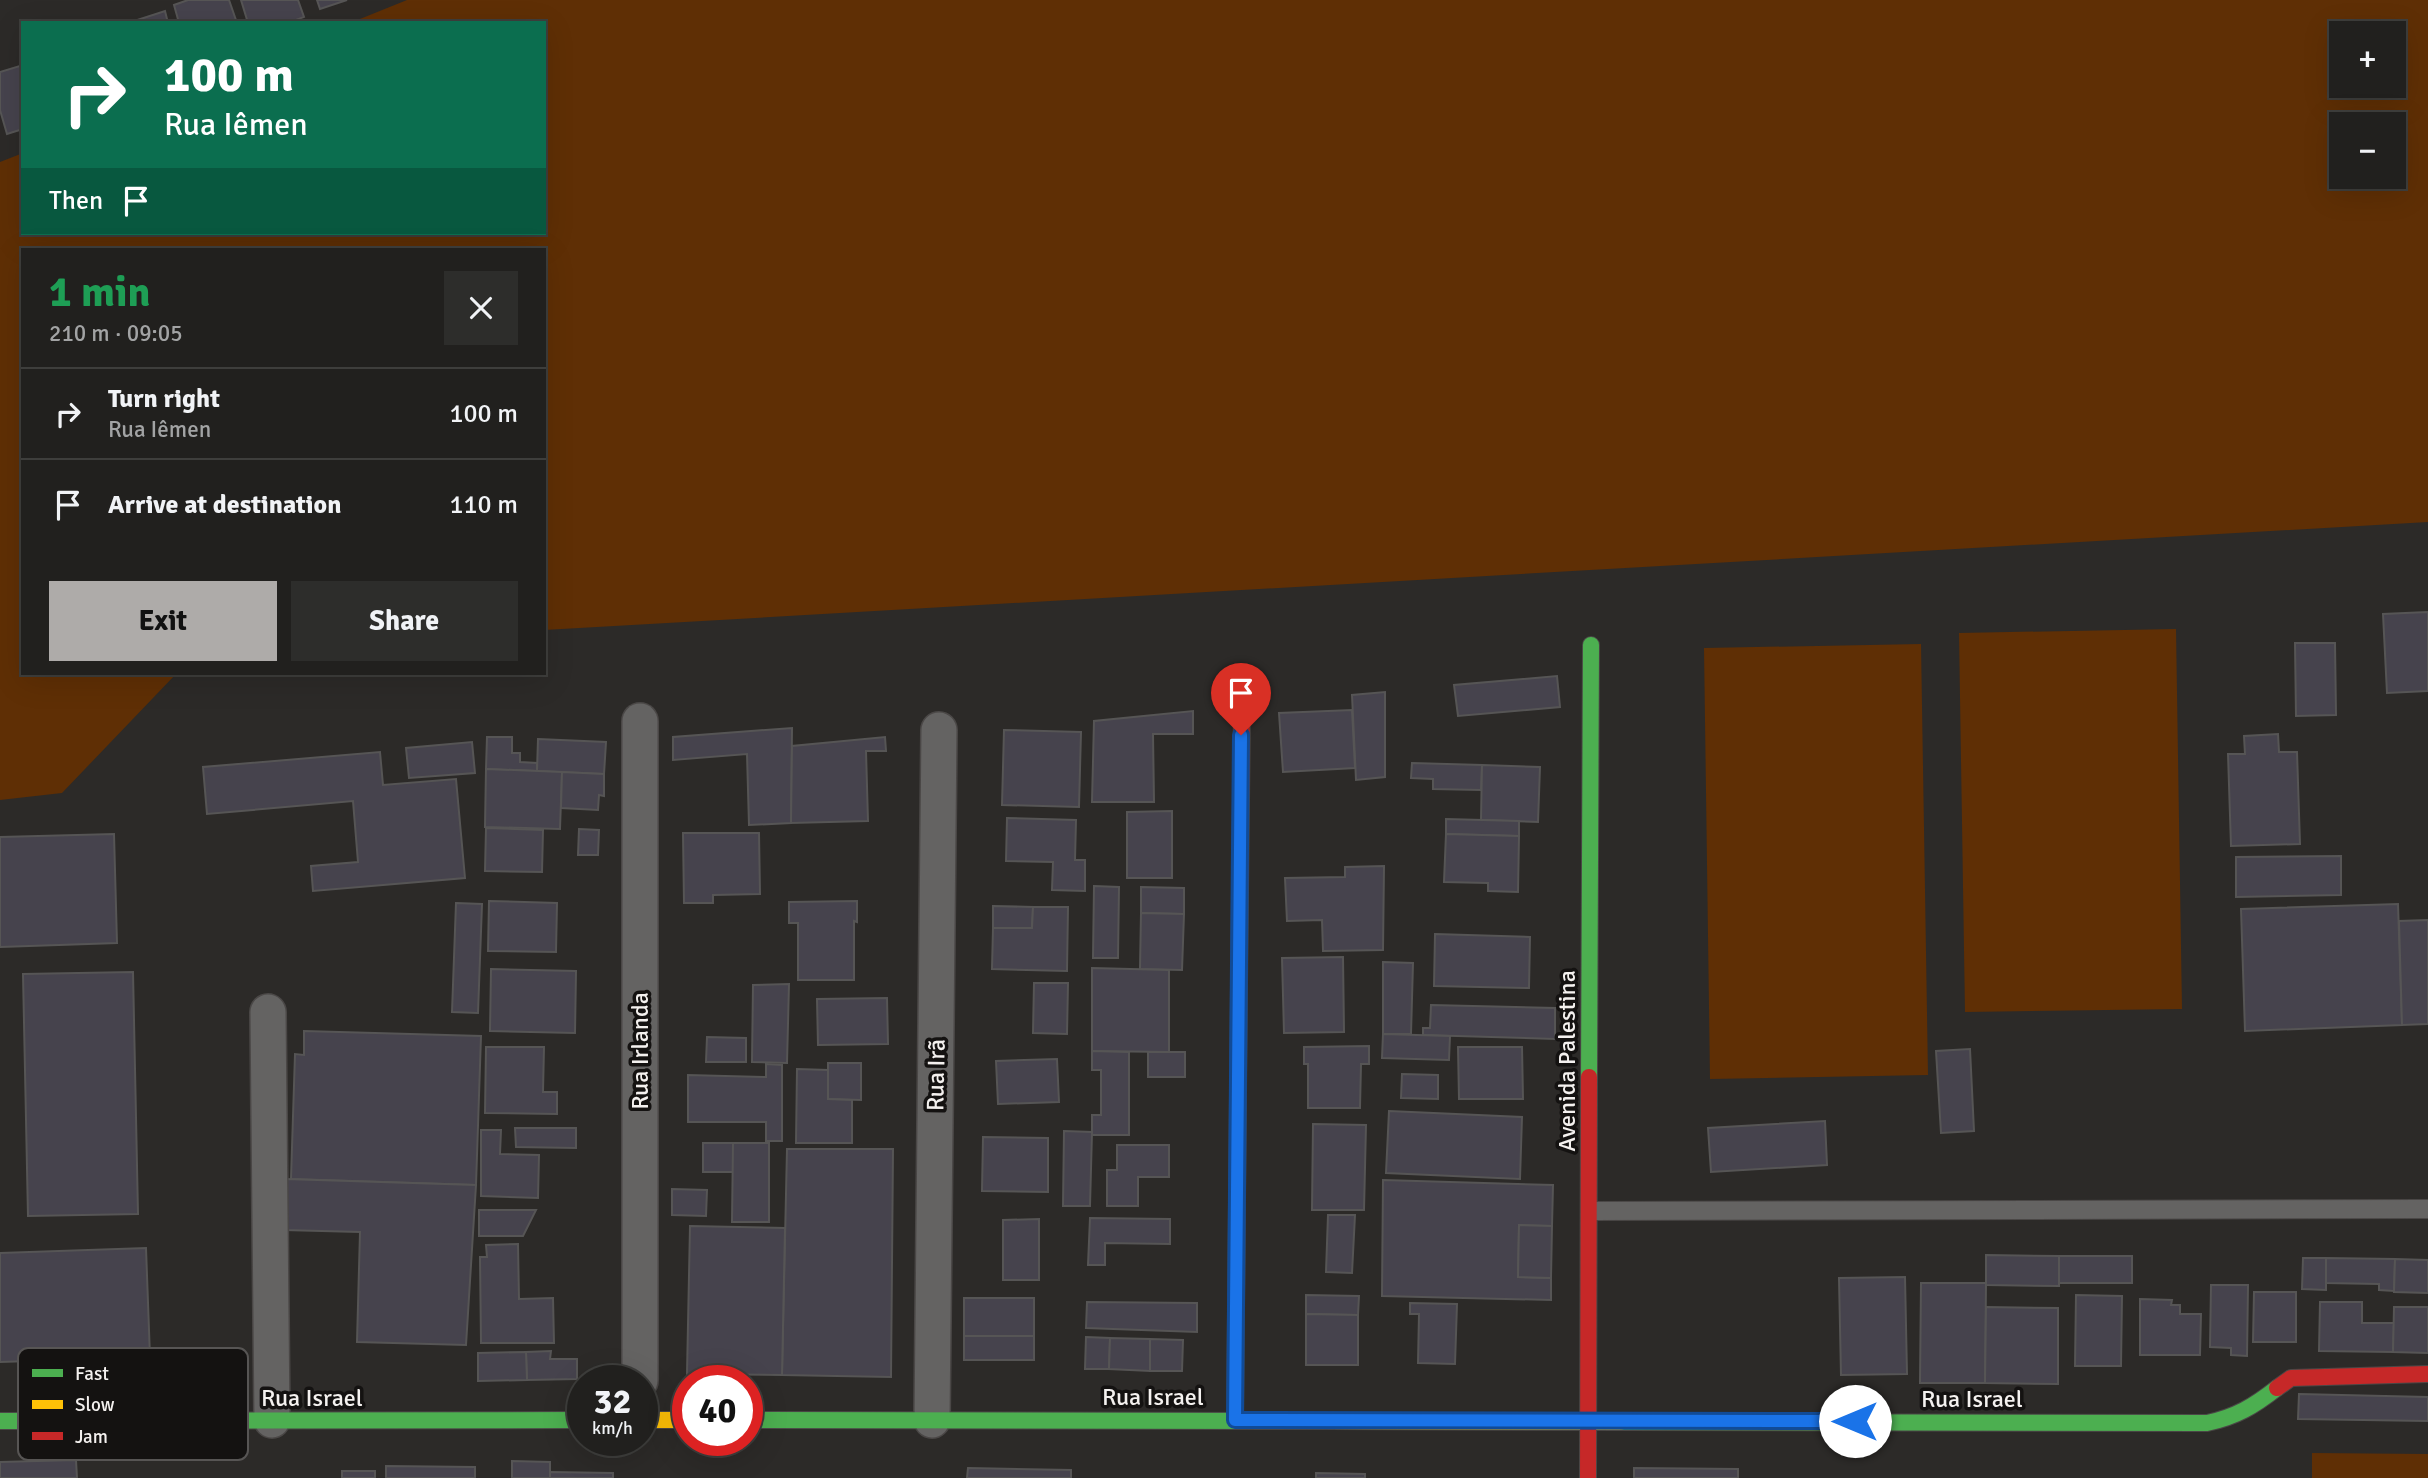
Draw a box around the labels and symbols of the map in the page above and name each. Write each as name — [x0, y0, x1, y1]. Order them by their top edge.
pin — [1211, 663, 1271, 735]
street label: Avenida Palestina — [1552, 970, 1582, 1152]
street label: Rua Irlanda — [625, 992, 655, 1110]
street label: Rua Irã — [920, 1039, 952, 1111]
legend — [18, 1348, 248, 1460]
text: Fast — [75, 1362, 109, 1386]
speed limit sign: 40 — [672, 1365, 763, 1456]
street label: Rua Israel — [1102, 1382, 1204, 1412]
street label: Rua Israel — [261, 1383, 363, 1413]
position arrow — [1818, 1384, 1892, 1458]
street label: Rua Israel — [1921, 1384, 2023, 1414]
text: Slow — [75, 1393, 115, 1417]
text: Jam — [75, 1425, 108, 1449]

